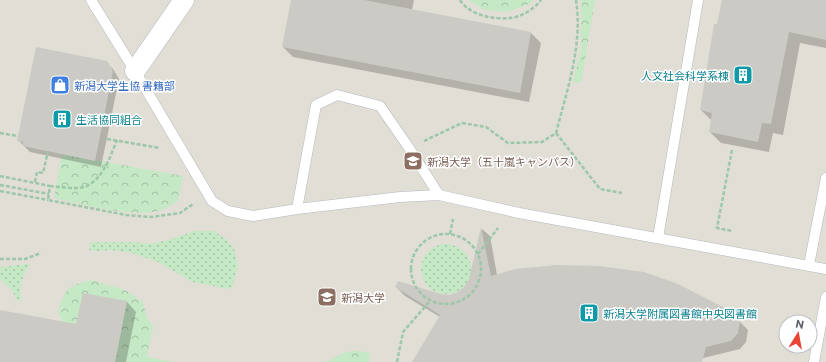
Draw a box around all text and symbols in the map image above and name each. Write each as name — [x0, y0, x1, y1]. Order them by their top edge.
building icon: 人文社会科学系棟 — [732, 64, 754, 86]
place label: 人文社会科学系棟 — [641, 69, 729, 82]
shop icon: 新潟大学生協 書籍部 — [49, 74, 71, 96]
place label: 新潟大学生協 書籍部 — [74, 79, 175, 92]
building icon: 生活協同組合 — [51, 108, 73, 130]
place label: 生活協同組合 — [76, 113, 142, 126]
school or university icon: 新潟大学（五十嵐キャンパス） — [402, 150, 424, 172]
place label: 新潟大学（五十嵐キャンパス） — [427, 155, 581, 168]
school or university icon: 新潟大学 — [316, 286, 338, 308]
place label: 新潟大学 — [341, 291, 385, 304]
building icon: 新潟大学附属図書館中央図書館 — [578, 302, 600, 324]
place label: 新潟大学附属図書館中央図書館 — [603, 307, 757, 320]
north arrow — [778, 314, 818, 354]
text: N — [795, 317, 805, 331]

